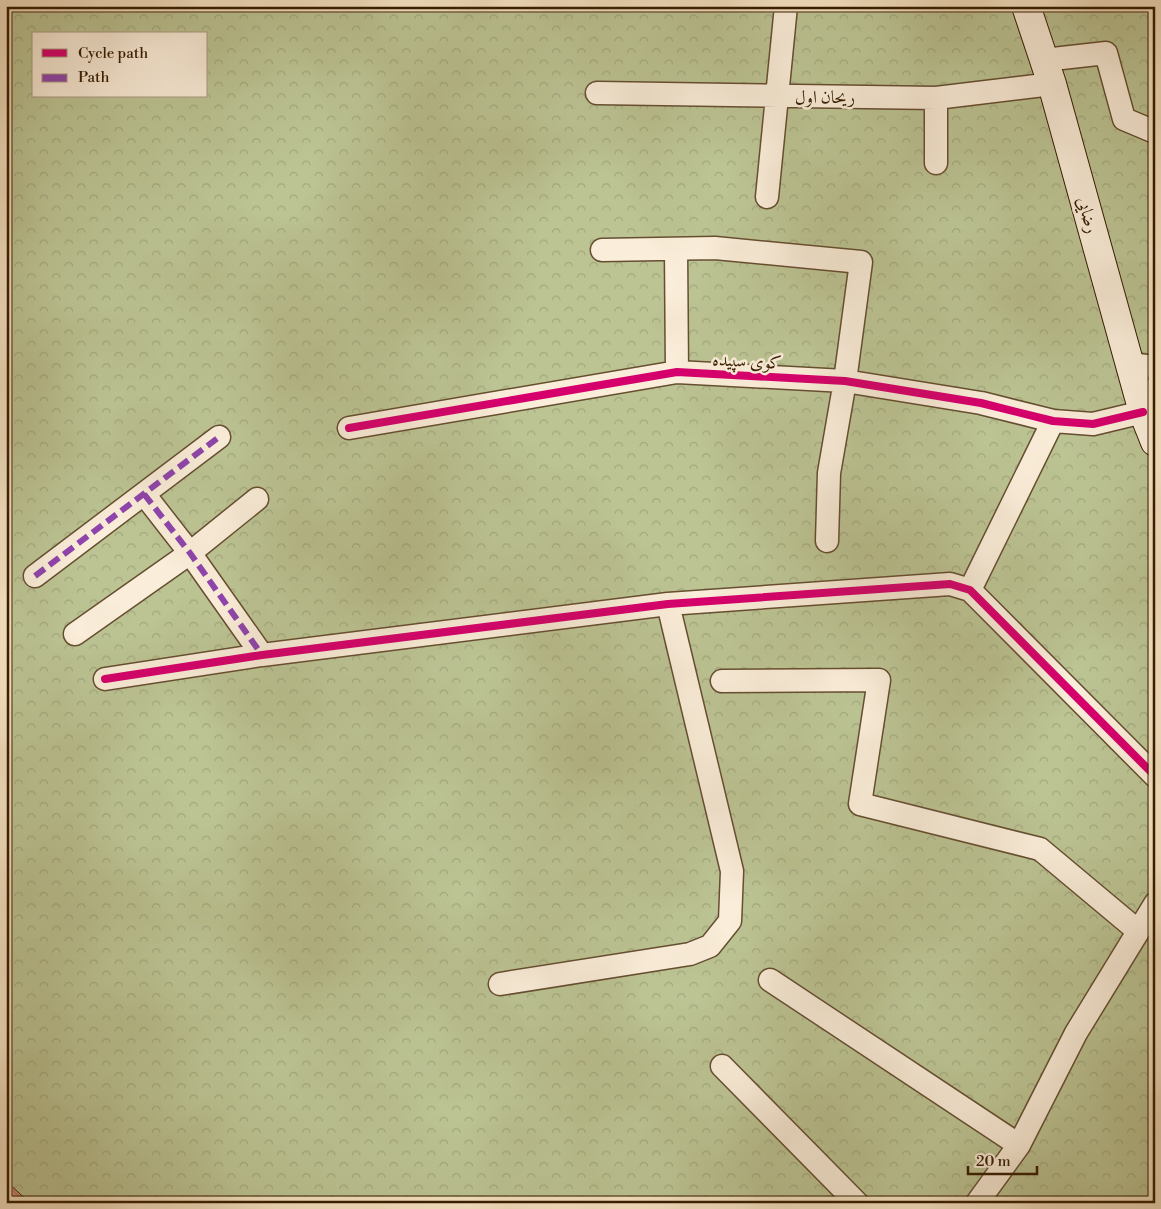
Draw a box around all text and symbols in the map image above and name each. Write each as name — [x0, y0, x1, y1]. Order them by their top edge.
legend — [32, 32, 208, 98]
text: Cycle path — [78, 44, 148, 63]
text: Path — [78, 68, 110, 87]
street label: ریحان اول — [795, 86, 855, 109]
street label: رضایی — [1071, 194, 1104, 236]
street label: کوی سپیده — [712, 348, 782, 376]
scale bar — [968, 1144, 1037, 1176]
text: 20 m — [976, 1152, 1011, 1171]

